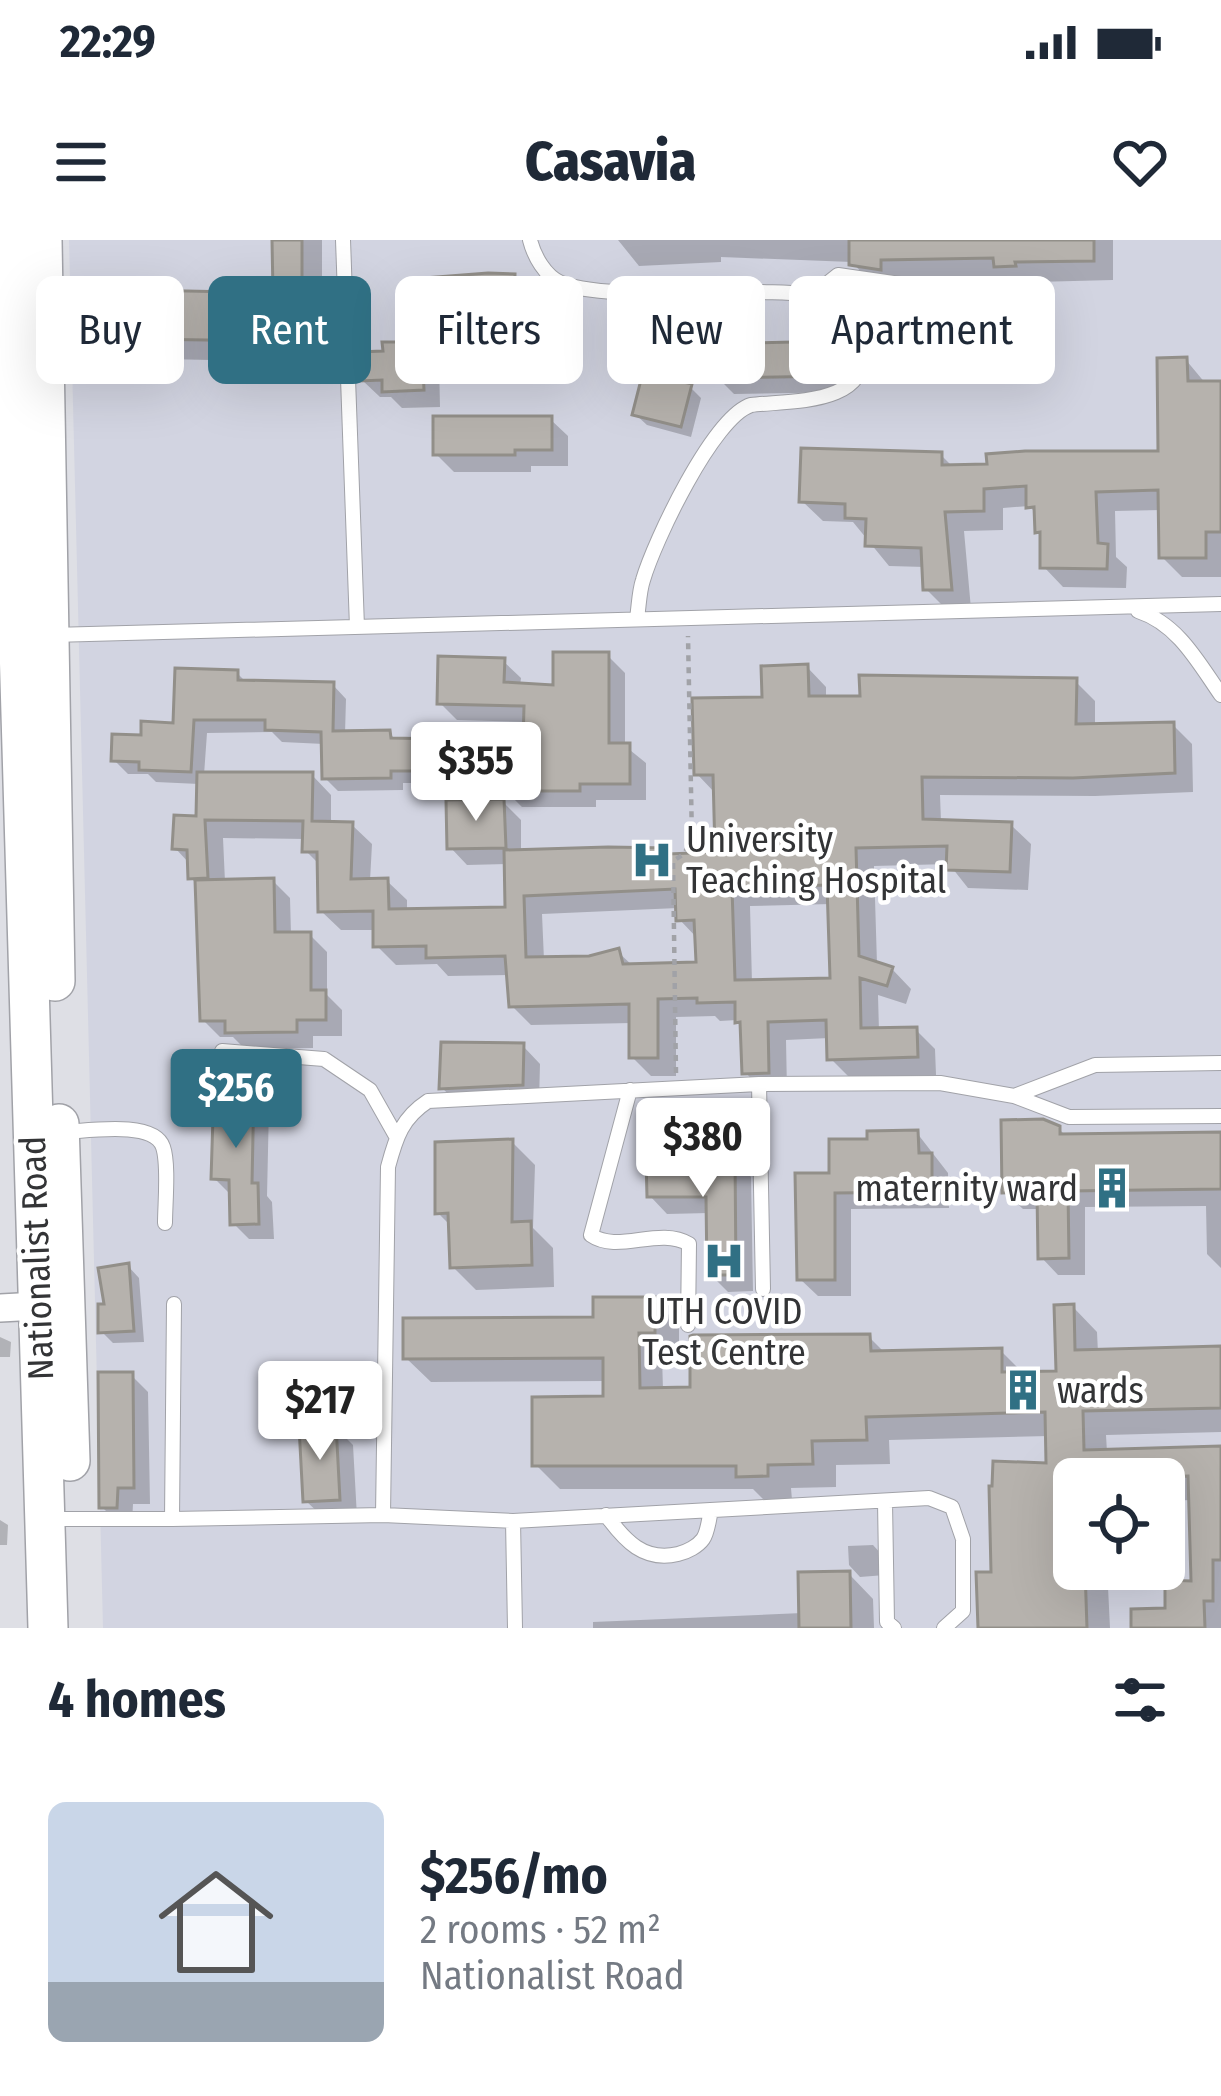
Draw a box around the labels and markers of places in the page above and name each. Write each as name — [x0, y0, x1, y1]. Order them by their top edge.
pin: $355 — [405, 722, 547, 824]
place label: University Teaching Hospital — [686, 818, 946, 903]
hospital icon: University Teaching Hospital — [629, 837, 675, 883]
pin: $256 — [165, 1049, 307, 1151]
pin: $380 — [632, 1098, 774, 1200]
building icon: maternity ward — [1089, 1165, 1135, 1211]
place label: maternity ward — [855, 1167, 1078, 1211]
hospital icon: UTH COVID Test Centre — [701, 1238, 747, 1284]
place label: UTH COVID Test Centre — [642, 1290, 806, 1375]
pin: $217 — [249, 1361, 391, 1463]
building icon: wards — [1000, 1367, 1046, 1413]
place label: wards — [1057, 1369, 1144, 1413]

